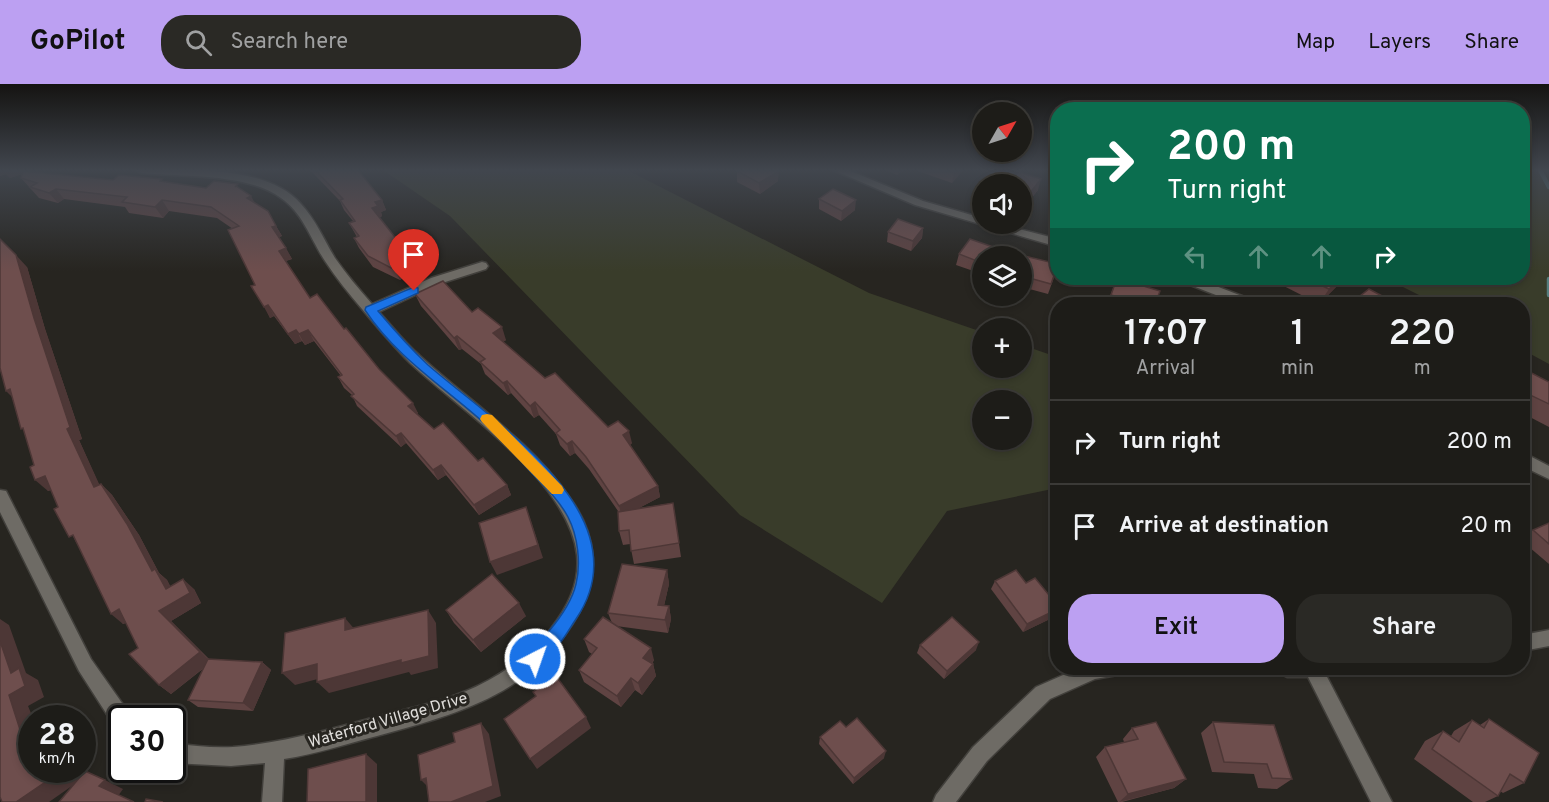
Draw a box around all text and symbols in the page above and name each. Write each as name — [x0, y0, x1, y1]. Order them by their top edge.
search box — [161, 15, 581, 69]
text: GoPilot — [30, 24, 125, 60]
icon: search — [182, 26, 215, 59]
text: Search here — [230, 29, 348, 56]
text: Map — [1296, 29, 1335, 56]
text: Layers — [1368, 29, 1431, 56]
text: Share — [1464, 29, 1519, 56]
north arrow — [972, 102, 1032, 162]
map controls — [972, 102, 1032, 450]
text: 200 m — [1167, 122, 1295, 175]
icon: right — [1068, 126, 1146, 204]
button: sound — [972, 174, 1032, 234]
text: Turn right — [1167, 174, 1286, 208]
pin — [388, 229, 439, 291]
icon: arrive — [397, 238, 430, 271]
icon: left — [1179, 240, 1212, 273]
icon: ahead — [1242, 240, 1275, 273]
icon: ahead — [1305, 240, 1338, 273]
icon: right — [1368, 240, 1401, 273]
button: layers — [972, 246, 1032, 306]
text: 17:07 — [1124, 312, 1207, 358]
text: 1 — [1291, 312, 1305, 358]
text: 220 — [1388, 312, 1456, 358]
button: + — [972, 318, 1032, 378]
text: Arrival — [1136, 356, 1195, 382]
text: min — [1281, 356, 1314, 382]
text: m — [1414, 356, 1431, 382]
button: − — [972, 390, 1032, 450]
icon: right — [1068, 426, 1101, 459]
text: Turn right — [1119, 429, 1221, 456]
text: 200 m — [1447, 429, 1512, 456]
icon: arrive — [1068, 510, 1101, 543]
text: Arrive at destination — [1119, 513, 1329, 540]
text: 20 m — [1461, 513, 1512, 540]
button: Exit — [1068, 594, 1284, 663]
button: Share — [1296, 594, 1512, 663]
position arrow — [503, 627, 567, 691]
street label: Waterford Village Drive — [306, 689, 470, 753]
speed limit sign: 30 — [108, 705, 186, 783]
text: 28 — [38, 718, 76, 755]
text: km/h — [39, 750, 75, 769]

